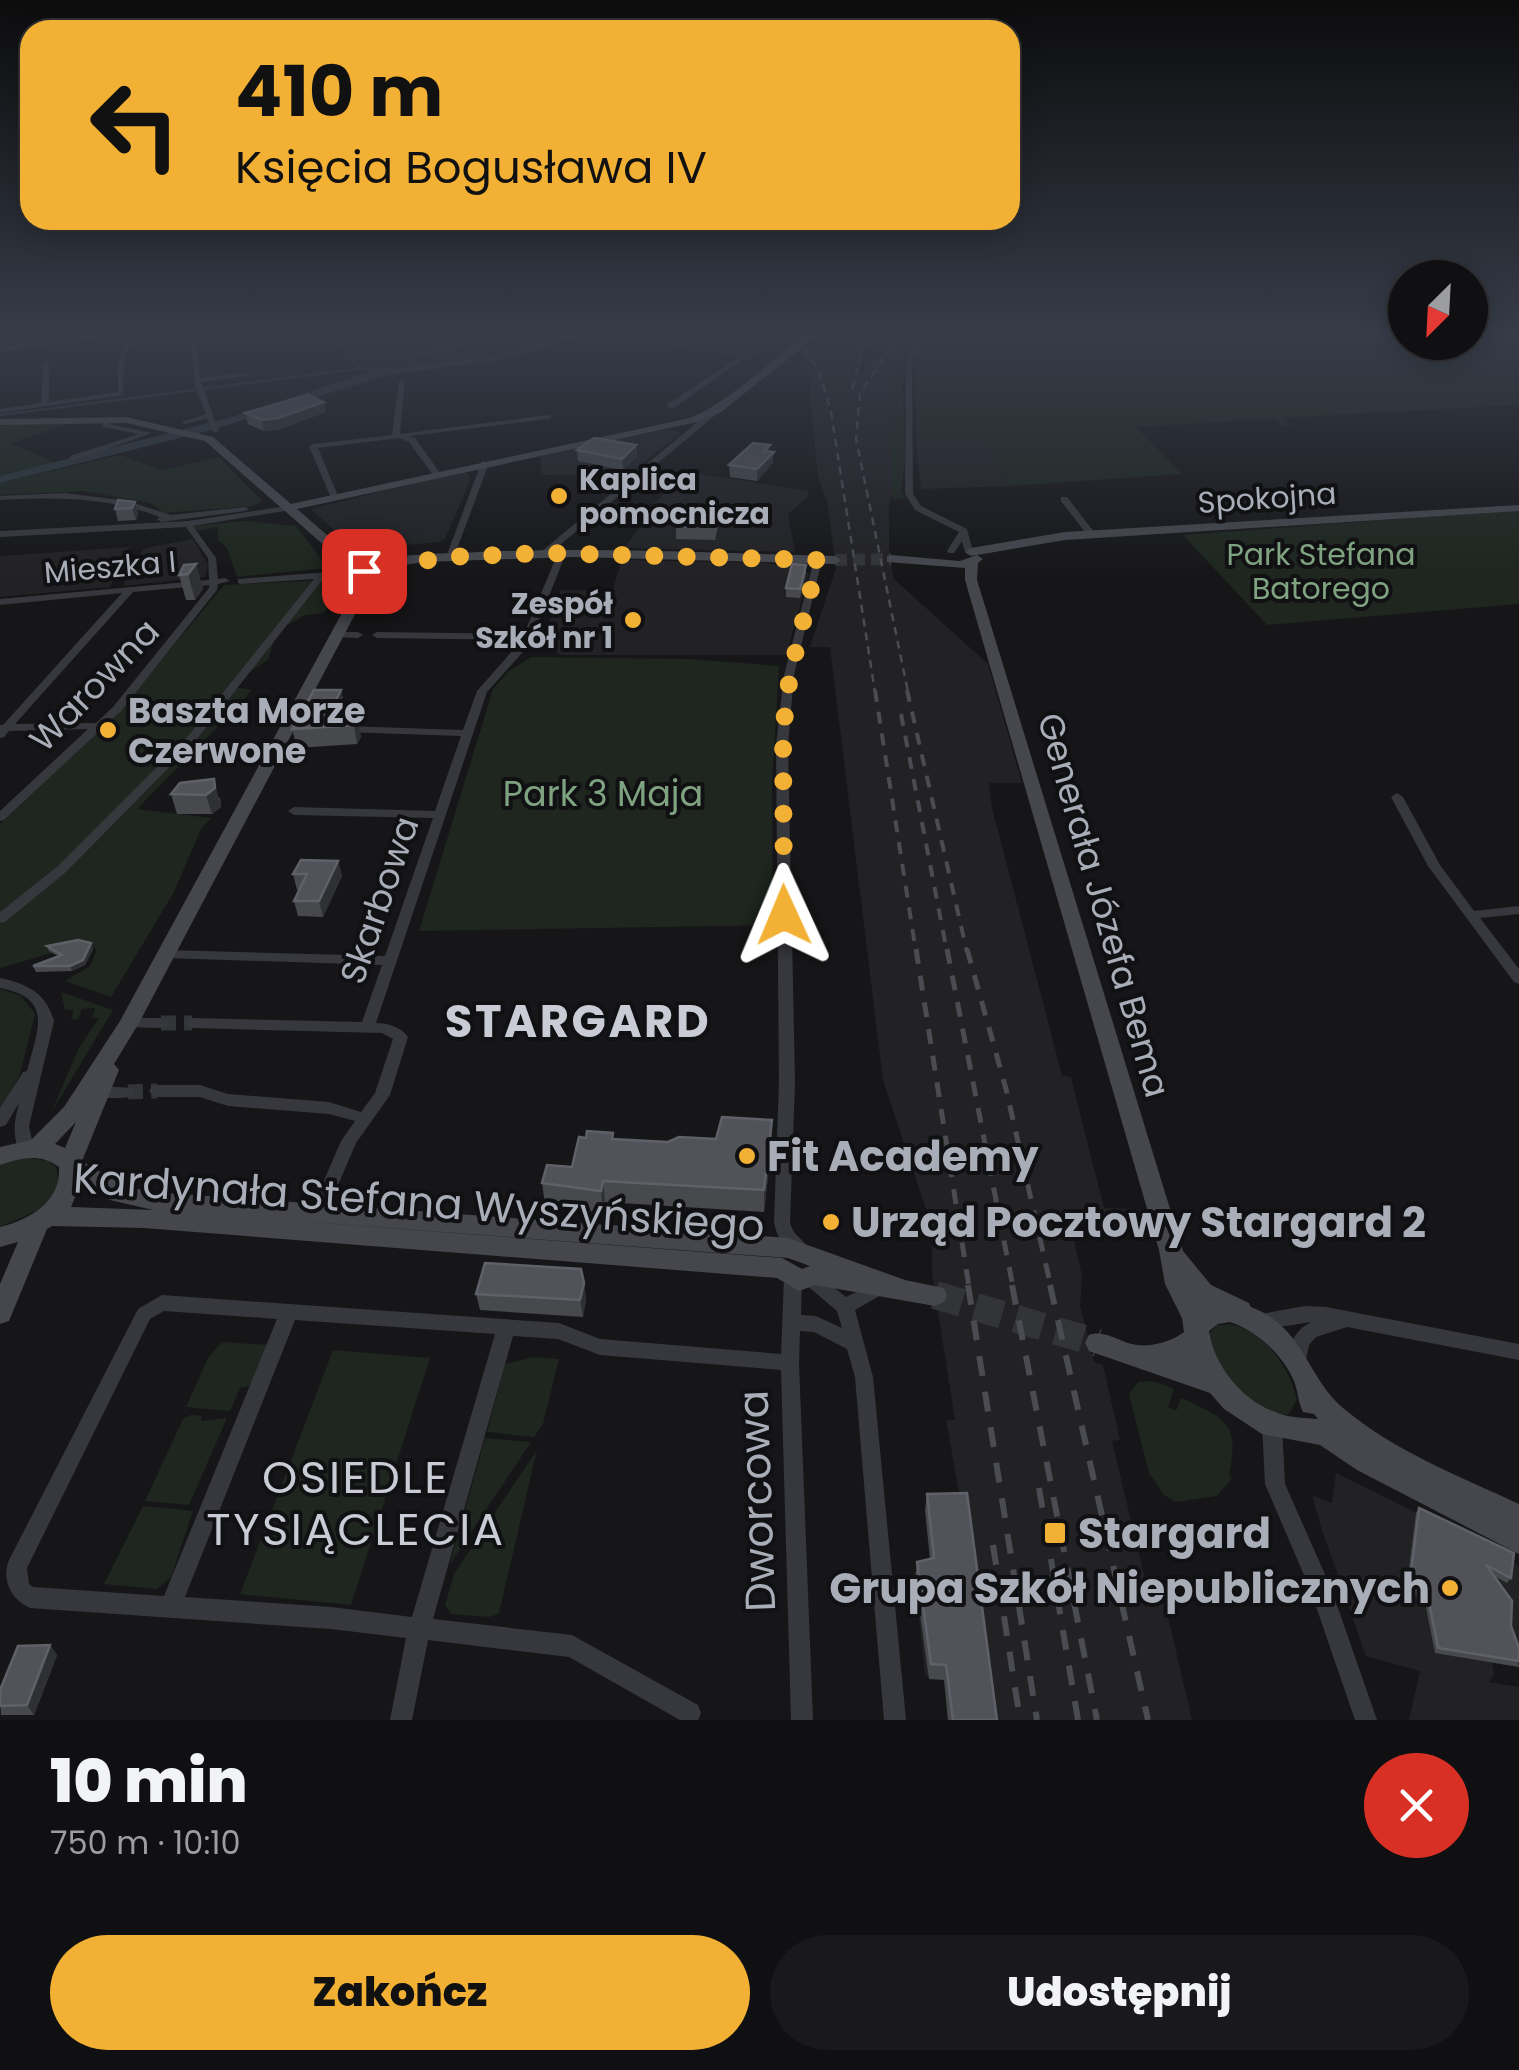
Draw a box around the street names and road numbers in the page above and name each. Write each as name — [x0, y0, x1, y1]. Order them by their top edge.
street label: Spokojna — [1196, 472, 1338, 524]
street label: Mieszka I — [42, 540, 178, 594]
street label: Warowna — [18, 608, 170, 762]
street label: Generała Józefa Bema — [1026, 707, 1182, 1103]
street label: Skarbowa — [328, 810, 430, 990]
street label: Kardynała Stefana Wyszyńskiego — [71, 1148, 767, 1256]
street label: Dworcowa — [724, 1389, 790, 1613]

